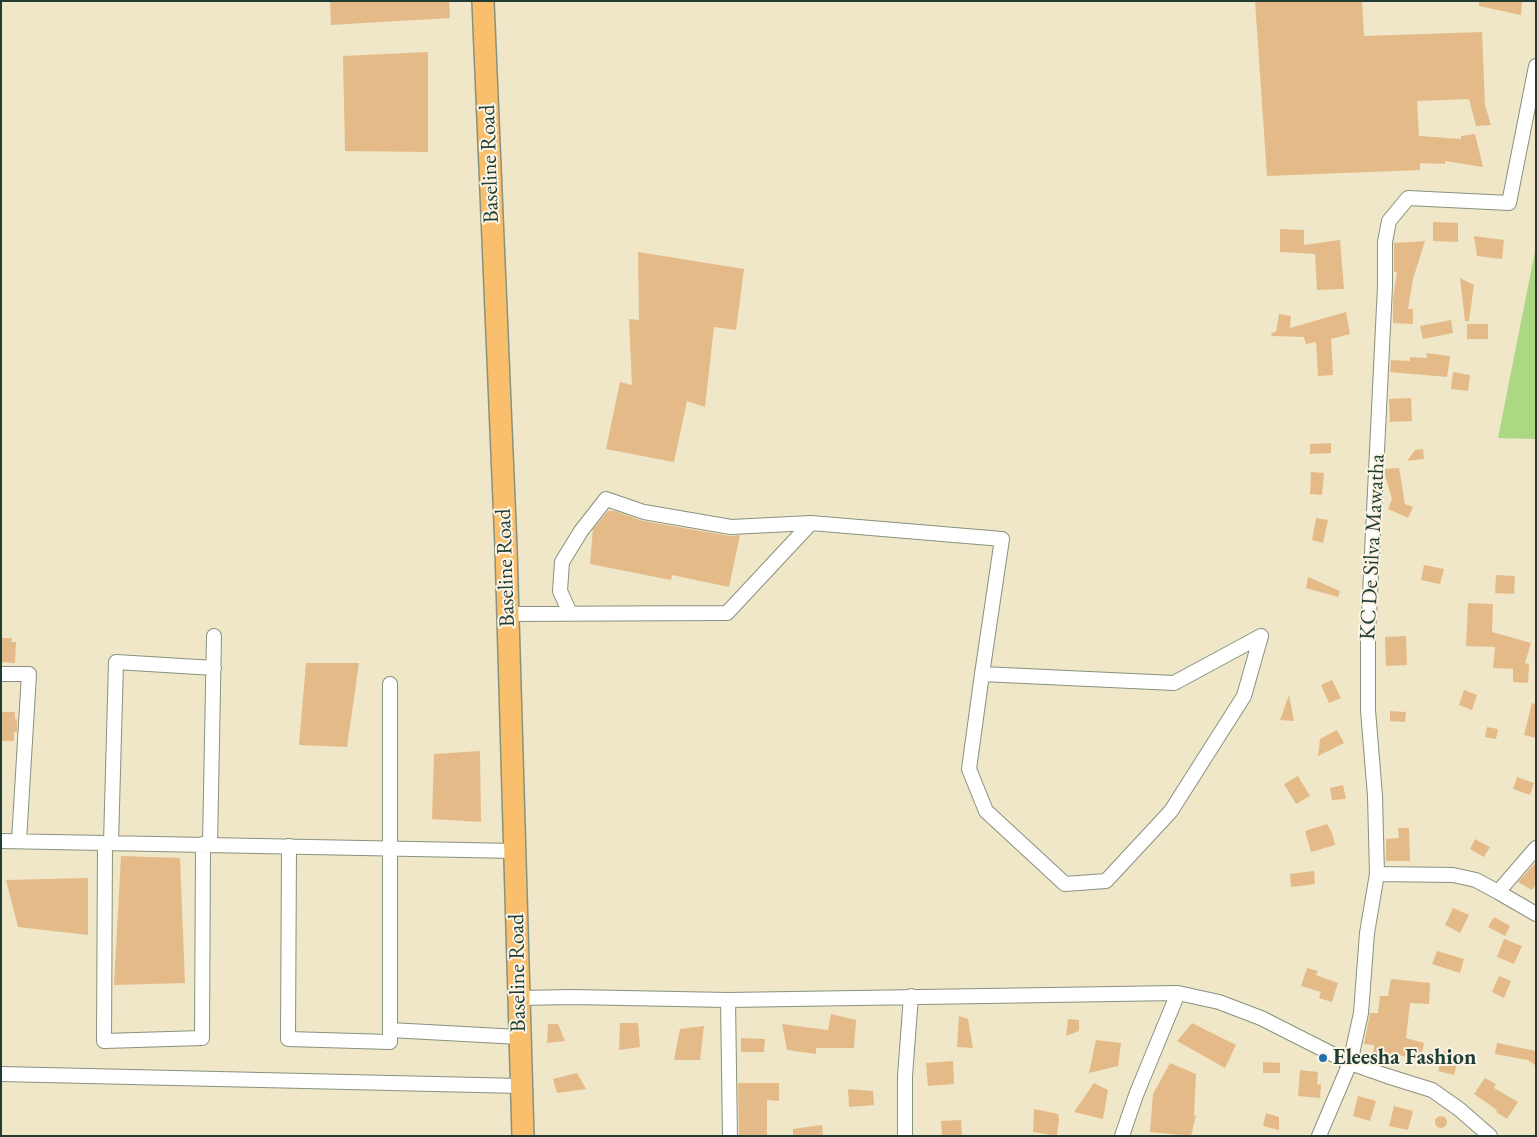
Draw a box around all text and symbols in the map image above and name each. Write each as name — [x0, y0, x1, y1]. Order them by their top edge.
street label: Baseline Road — [475, 104, 505, 224]
street label: KC De Silva Mawatha — [1355, 453, 1391, 641]
street label: Baseline Road — [491, 508, 521, 628]
street label: Baseline Road — [504, 913, 532, 1033]
place label: Eleesha Fashion — [1333, 1045, 1476, 1071]
marker: Eleesha Fashion — [1317, 1052, 1329, 1064]

